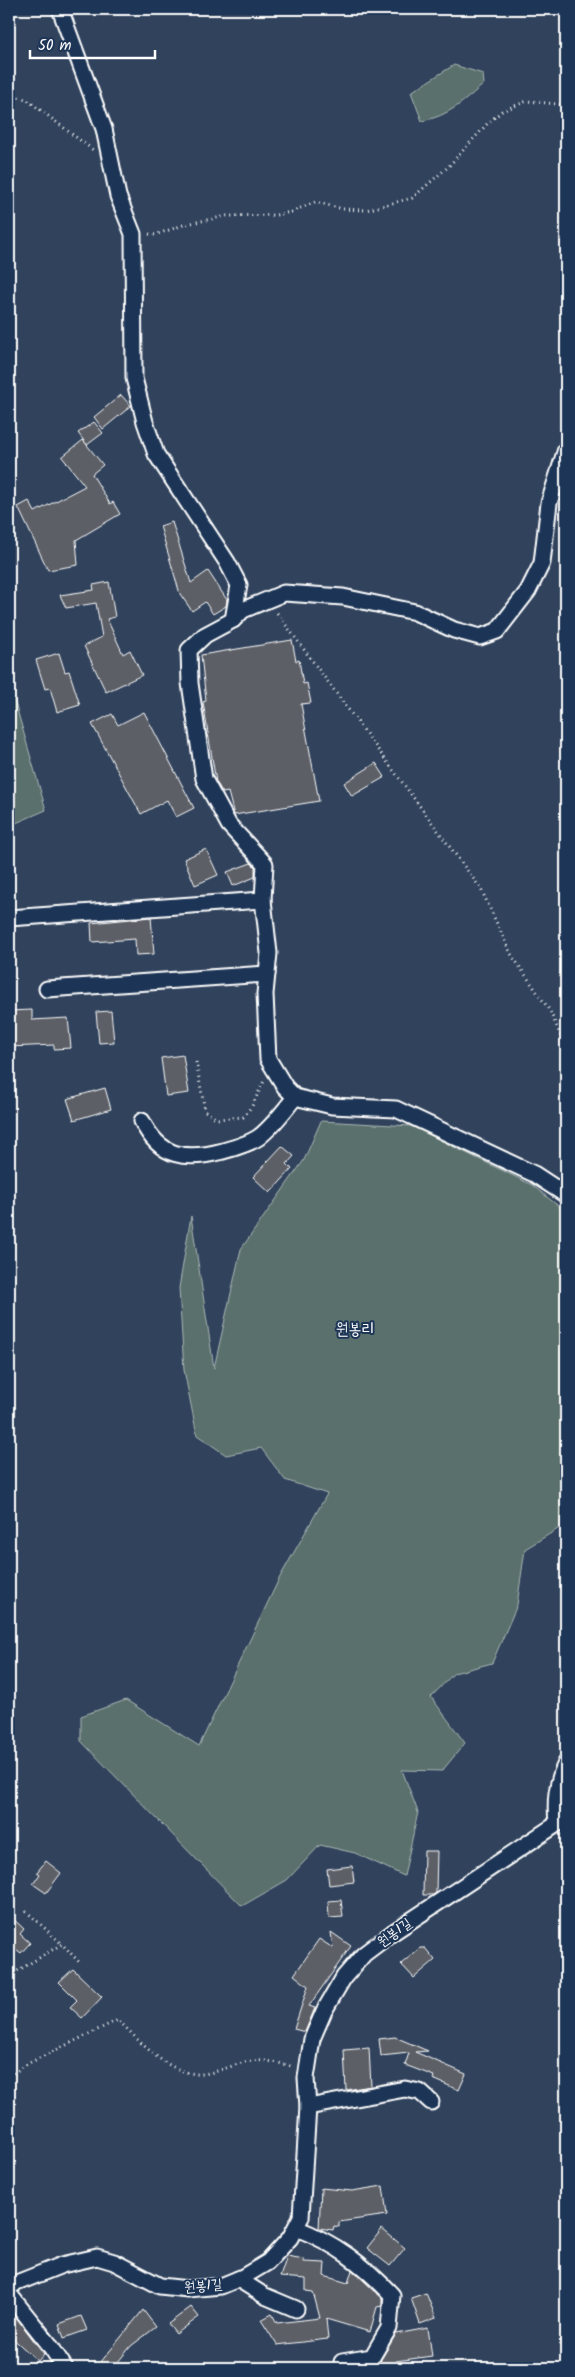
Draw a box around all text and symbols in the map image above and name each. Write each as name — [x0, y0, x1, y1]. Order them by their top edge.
scale bar — [30, 28, 155, 60]
text: 50 m — [38, 34, 72, 58]
district label: 원봉리 — [336, 1317, 374, 1342]
street label: 원봉1길 — [373, 1912, 417, 1953]
street label: 원봉1길 — [183, 2273, 224, 2299]

